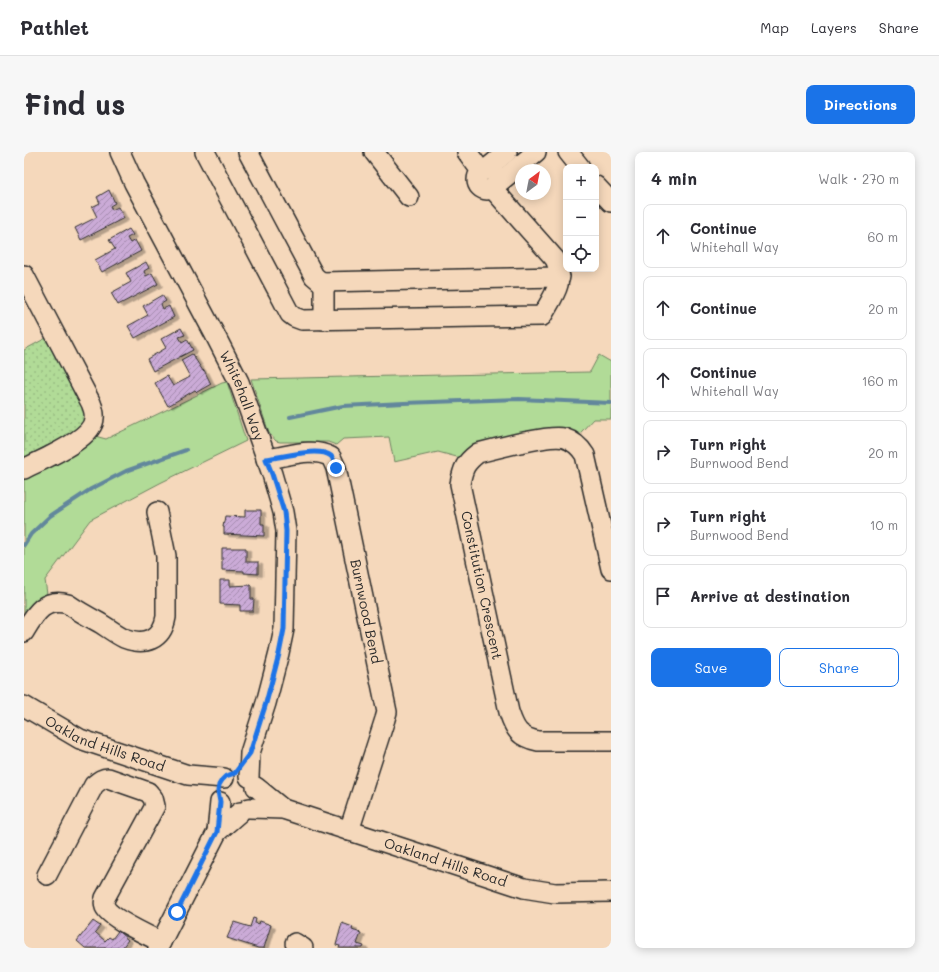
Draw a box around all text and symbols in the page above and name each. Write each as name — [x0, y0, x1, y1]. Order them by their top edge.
text: Pathlet — [20, 15, 89, 40]
text: Map — [760, 18, 789, 37]
text: Layers — [811, 18, 857, 37]
text: Share — [879, 18, 919, 37]
button: Directions — [806, 85, 915, 124]
text: Find us — [24, 86, 125, 122]
north arrow — [515, 164, 551, 200]
map controls — [563, 164, 599, 272]
button: + — [563, 164, 599, 200]
text: 4 min — [651, 167, 697, 189]
text: Walk · 270 m — [818, 170, 899, 187]
button: − — [563, 200, 599, 236]
text: Continue — [690, 218, 757, 238]
icon: ahead — [652, 225, 674, 247]
text: 60 m — [868, 228, 898, 245]
button: locate — [563, 236, 599, 272]
text: Whitehall Way — [690, 238, 779, 255]
icon: ahead — [652, 297, 674, 319]
text: Continue — [690, 298, 757, 318]
text: 20 m — [868, 300, 898, 317]
street label: Whitehall Way — [216, 347, 269, 443]
text: Continue — [690, 362, 757, 382]
icon: ahead — [652, 369, 674, 391]
text: 160 m — [862, 372, 898, 389]
text: Whitehall Way — [690, 382, 779, 399]
text: Turn right — [690, 434, 767, 454]
icon: right — [652, 441, 674, 463]
text: 20 m — [868, 444, 898, 461]
text: Burnwood Bend — [690, 454, 788, 471]
route end — [327, 459, 345, 477]
text: Turn right — [690, 506, 767, 526]
street label: Constitution Crescent — [457, 509, 507, 661]
icon: right — [652, 513, 674, 535]
text: 10 m — [870, 516, 898, 533]
text: Burnwood Bend — [690, 526, 788, 543]
street label: Burnwood Bend — [346, 558, 387, 665]
icon: arrive — [652, 585, 674, 607]
text: Arrive at destination — [690, 586, 850, 606]
button: Save — [651, 648, 771, 687]
button: Share — [779, 648, 899, 687]
street label: Oakland Hills Road — [42, 711, 168, 776]
street label: Oakland Hills Road — [382, 833, 510, 891]
route start — [168, 903, 186, 921]

